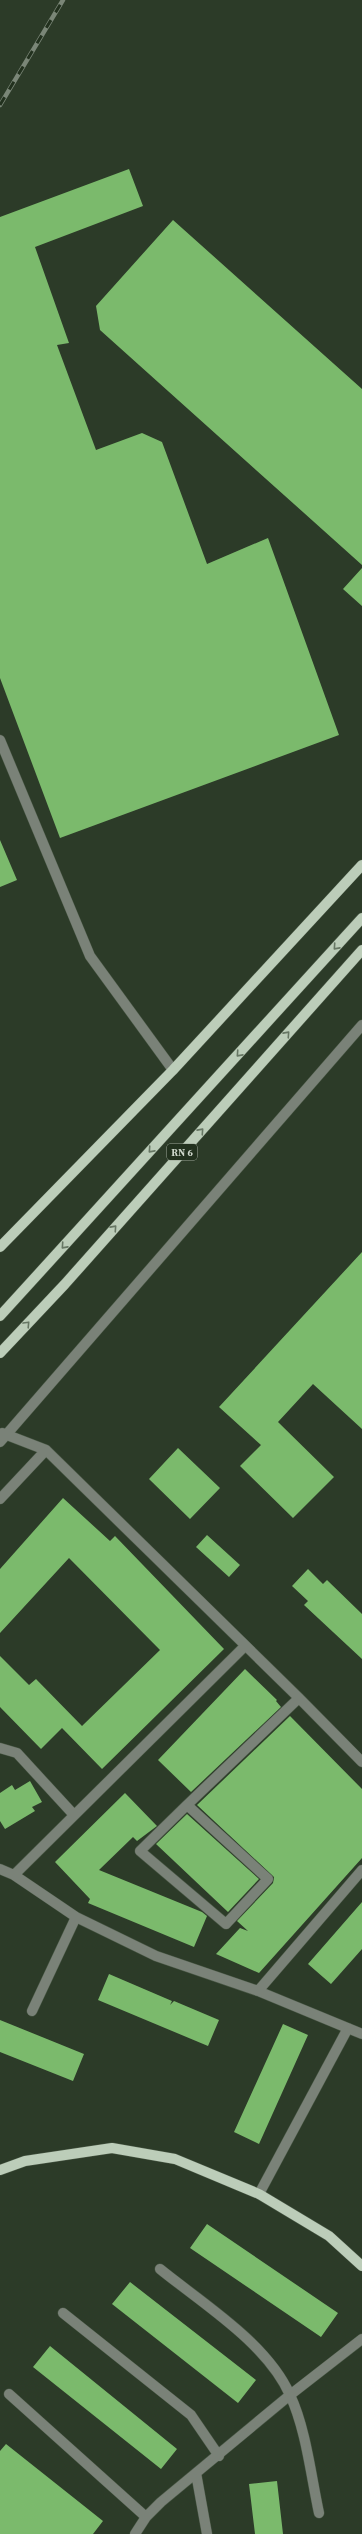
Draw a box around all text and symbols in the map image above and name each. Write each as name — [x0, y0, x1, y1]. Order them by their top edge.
one-way arrow — [333, 942, 340, 950]
one-way arrow — [282, 1031, 290, 1039]
one-way arrow — [236, 1049, 243, 1056]
one-way arrow — [196, 1128, 203, 1136]
road number: RN 6 — [167, 1144, 197, 1160]
one-way arrow — [149, 1145, 156, 1152]
one-way arrow — [110, 1226, 117, 1233]
one-way arrow — [61, 1241, 68, 1249]
one-way arrow — [22, 1321, 30, 1329]

